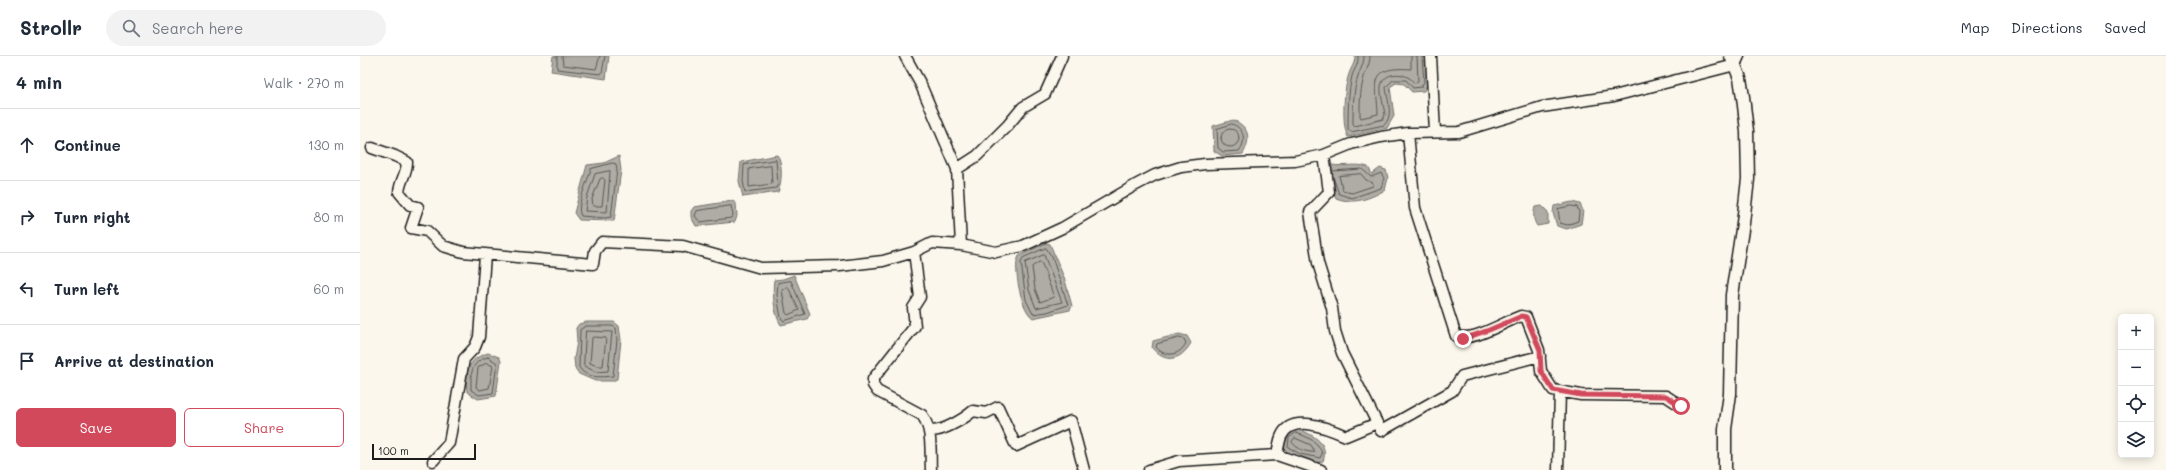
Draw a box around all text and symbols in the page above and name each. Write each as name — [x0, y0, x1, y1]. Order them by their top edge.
search box — [106, 10, 386, 46]
text: Strollr — [20, 15, 82, 40]
icon: search — [120, 17, 142, 39]
text: Search here — [152, 18, 243, 38]
text: Map — [1961, 18, 1989, 37]
text: Directions — [2011, 18, 2082, 37]
text: Saved — [2104, 18, 2146, 37]
text: 4 min — [16, 71, 62, 93]
text: Walk · 270 m — [263, 74, 344, 91]
icon: ahead — [16, 134, 38, 156]
text: Continue — [54, 135, 121, 155]
text: 130 m — [308, 136, 344, 153]
icon: right — [16, 206, 38, 228]
text: Turn right — [54, 207, 131, 227]
text: 80 m — [314, 208, 344, 225]
icon: left — [16, 278, 38, 300]
text: Turn left — [54, 279, 119, 299]
text: 60 m — [314, 280, 344, 297]
map controls — [2118, 314, 2154, 458]
button: + — [2118, 314, 2154, 350]
route end — [1454, 330, 1472, 348]
icon: arrive — [16, 350, 38, 372]
button: − — [2118, 350, 2154, 386]
text: Arrive at destination — [54, 351, 214, 371]
button: locate — [2118, 386, 2154, 422]
route start — [1672, 397, 1690, 415]
button: Save — [16, 408, 176, 447]
button: Share — [184, 408, 344, 447]
button: layers — [2118, 422, 2154, 458]
scale bar — [372, 442, 476, 461]
text: 100 m — [378, 443, 409, 458]

